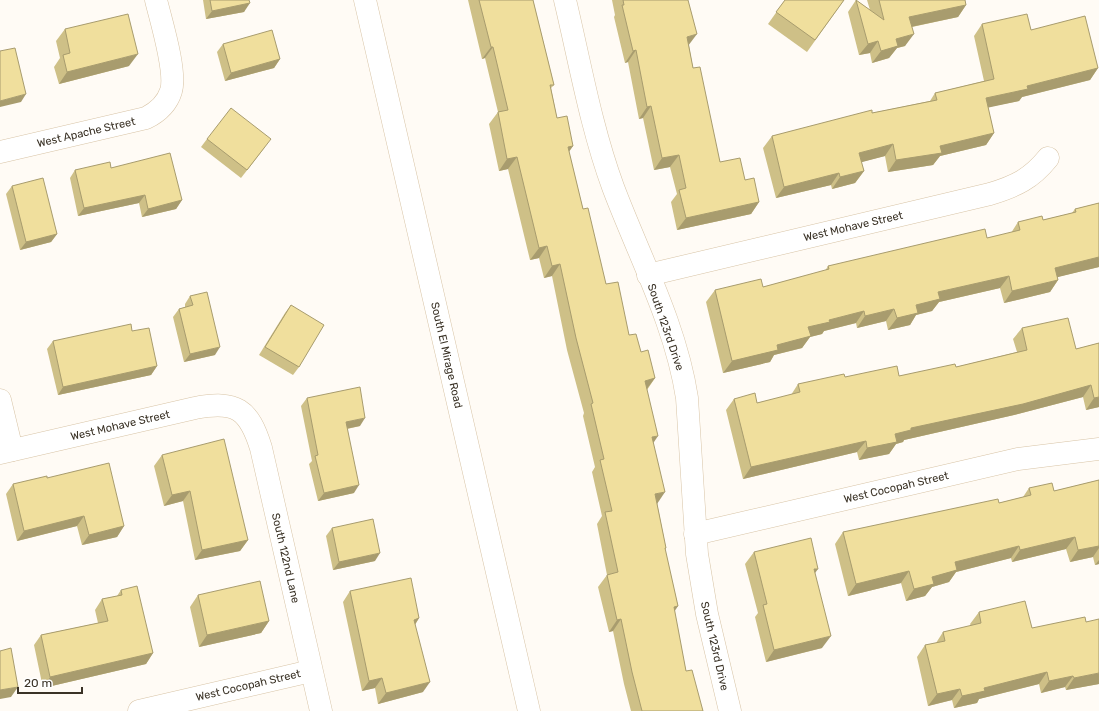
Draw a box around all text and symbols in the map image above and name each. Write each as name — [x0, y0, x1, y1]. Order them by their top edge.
street label: West Apache Street — [36, 115, 137, 150]
street label: West Mohave Street — [802, 209, 905, 244]
street label: South 123rd Drive — [645, 282, 686, 372]
street label: South El Mirage Road — [428, 301, 465, 409]
street label: West Mohave Street — [69, 408, 172, 443]
street label: West Cocopah Street — [842, 469, 950, 506]
street label: South 122nd Lane — [269, 512, 302, 604]
street label: South 123rd Drive — [698, 600, 731, 692]
street label: West Cocopah Street — [194, 667, 302, 704]
scale bar — [18, 669, 82, 695]
text: 20 m — [24, 676, 52, 690]

